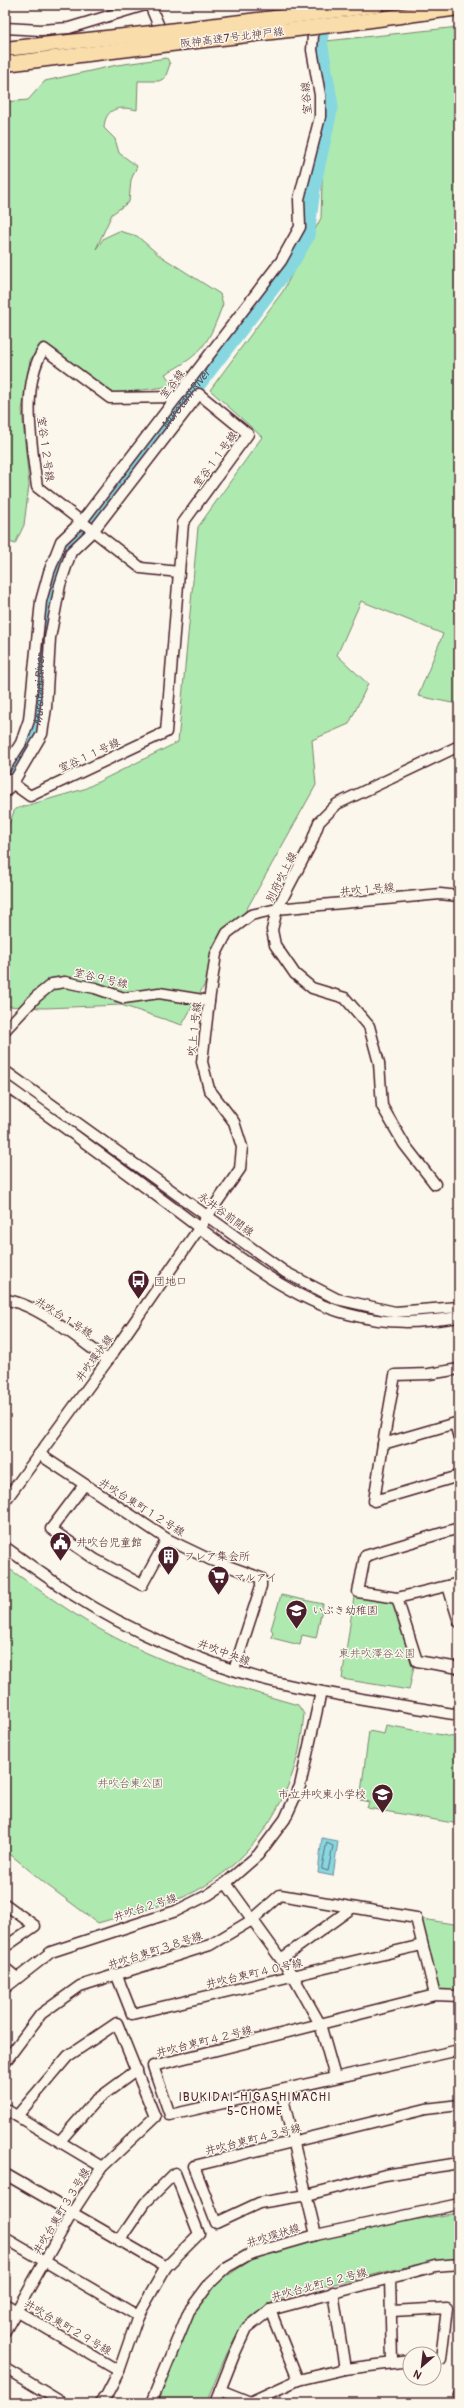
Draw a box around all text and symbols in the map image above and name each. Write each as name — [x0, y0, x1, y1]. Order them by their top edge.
street label: 阪神高速7号北神戸線 — [179, 25, 285, 50]
street label: 室谷線 — [299, 81, 314, 115]
water label: Murotani River — [158, 365, 215, 432]
street label: 室谷線 — [157, 367, 188, 401]
street label: 室谷１２号線 — [34, 415, 57, 483]
street label: 室谷１１号線 — [191, 429, 240, 490]
water label: Murotani River — [30, 651, 49, 728]
street label: 室谷１１号線 — [57, 736, 122, 775]
street label: 別府吹上線 — [263, 850, 300, 905]
street label: 井吹１号線 — [339, 881, 395, 898]
street label: 室谷９号線 — [73, 966, 129, 991]
street label: 吹上１号線 — [185, 1001, 204, 1057]
street label: 永井谷前開線 — [195, 1190, 256, 1239]
bus stop icon: 団地口 — [125, 1268, 151, 1301]
place label: 団地口 — [154, 1275, 187, 1288]
street label: 井吹台１号線 — [32, 1294, 95, 1340]
street label: 井吹環状線 — [73, 1332, 116, 1384]
street label: 井吹台東町１２号線 — [96, 1476, 187, 1539]
public building icon: 井吹台児童館 — [48, 1529, 74, 1562]
place label: 井吹台児童館 — [76, 1536, 142, 1549]
building icon: フレア集会所 — [155, 1543, 181, 1576]
place label: フレア集会所 — [184, 1550, 250, 1563]
supermarket icon: マルアイ — [206, 1564, 232, 1597]
place label: マルアイ — [234, 1571, 277, 1584]
school or university icon: いぶき幼稚園 — [284, 1597, 310, 1630]
place label: いぶき幼稚園 — [312, 1604, 378, 1617]
street label: 井吹中央線 — [196, 1637, 252, 1668]
park label: 東井吹澤谷公園 — [339, 1647, 416, 1660]
park label: 井吹台東公園 — [97, 1777, 163, 1790]
school or university icon: 市立井吹東小学校 — [369, 1781, 395, 1814]
place label: 市立井吹東小学校 — [278, 1788, 366, 1801]
street label: 井吹台２号線 — [112, 1891, 179, 1924]
street label: 井吹台東町３８号線 — [106, 1929, 204, 1972]
street label: 井吹台東町４０号線 — [204, 1956, 304, 1991]
street label: 井吹台東町４２号線 — [155, 2023, 254, 2060]
district label: IBUKIDAI-HIGASHIMACHI 5-CHOME — [178, 2090, 332, 2119]
street label: 井吹台東町４３号線 — [204, 2121, 303, 2158]
street label: 井吹台東町３３号線 — [30, 2165, 92, 2257]
street label: 井吹環状線 — [245, 2221, 301, 2250]
street label: 井吹台北町５２号線 — [270, 2265, 369, 2304]
street label: 井吹台東町２９号線 — [22, 2297, 114, 2358]
north arrow — [402, 2346, 442, 2386]
text: N — [411, 2367, 424, 2382]

